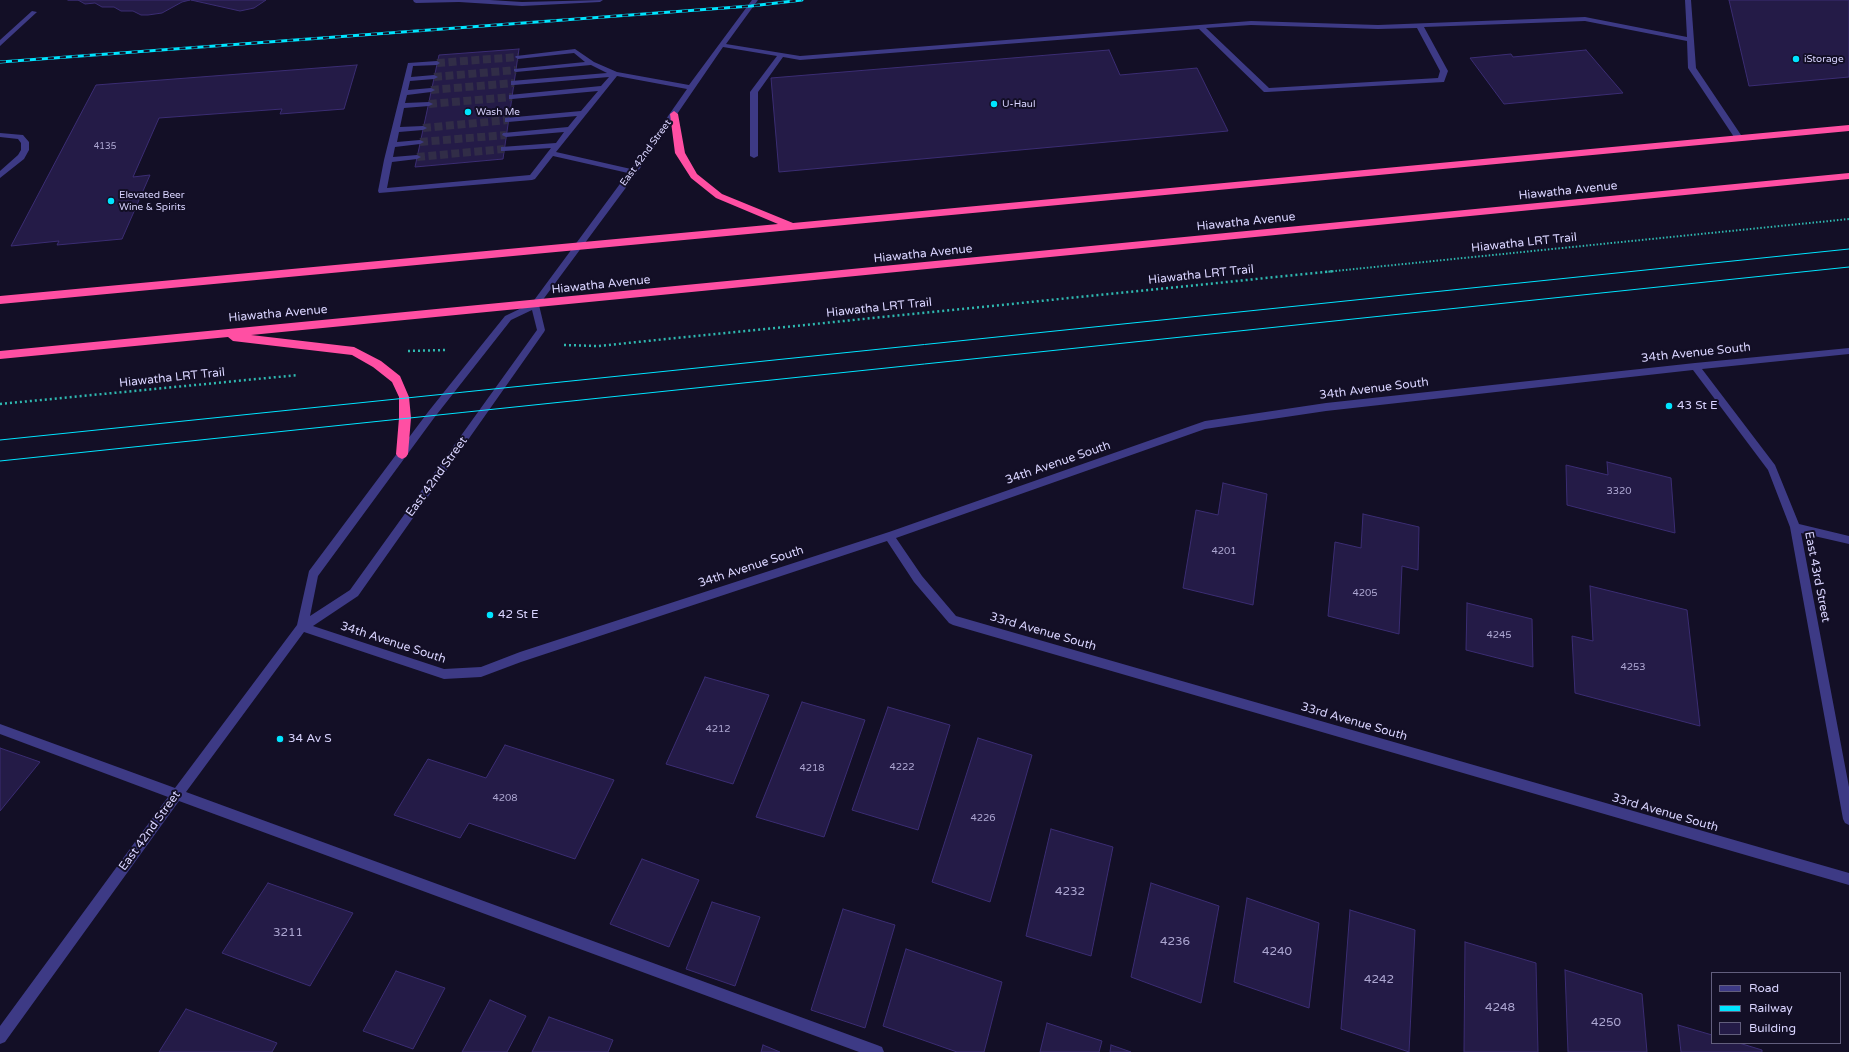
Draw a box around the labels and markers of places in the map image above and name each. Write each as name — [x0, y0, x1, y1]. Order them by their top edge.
place label: iStorage — [1804, 53, 1844, 65]
marker: iStorage — [1791, 54, 1801, 64]
place label: U-Haul — [1002, 98, 1035, 110]
marker: U-Haul — [989, 99, 999, 109]
place label: Wash Me — [476, 106, 520, 118]
marker: Wash Me — [463, 107, 473, 117]
place label: Elevated Beer Wine & Spirits — [119, 189, 186, 212]
marker: Elevated Beer Wine & Spirits — [106, 196, 116, 206]
place label: 43 St E — [1677, 399, 1718, 413]
marker: 43 St E — [1664, 401, 1674, 411]
place label: 42 St E — [498, 608, 539, 622]
marker: 42 St E — [485, 610, 495, 620]
place label: 34 Av S — [288, 732, 332, 746]
marker: 34 Av S — [275, 734, 285, 744]

